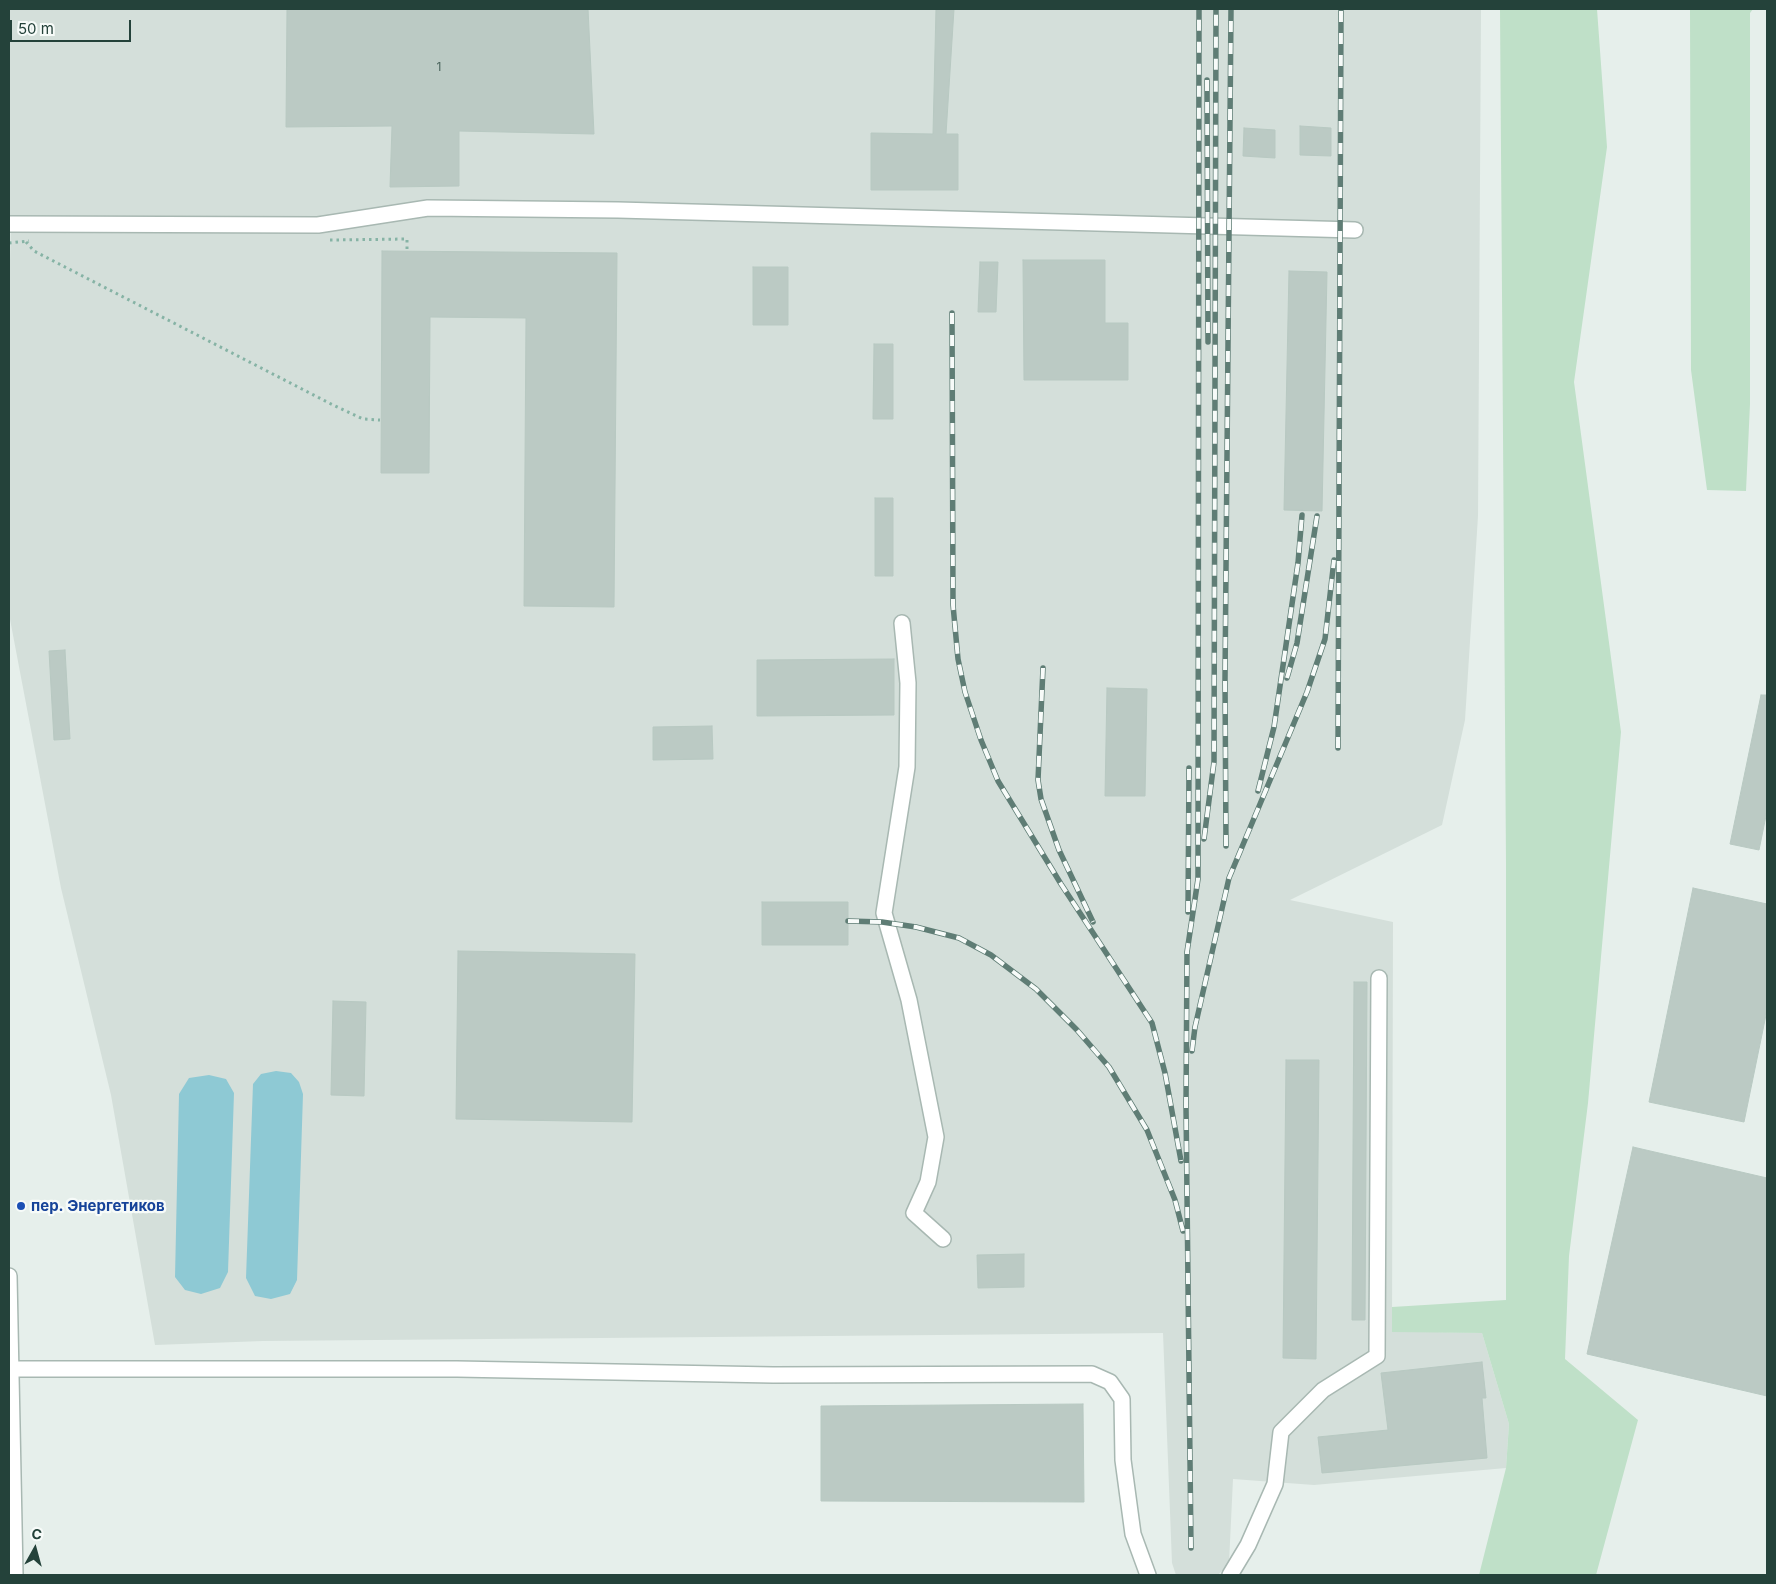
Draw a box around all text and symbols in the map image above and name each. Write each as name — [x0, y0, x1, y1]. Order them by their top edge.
scale bar — [12, 10, 134, 42]
text: 50 m — [18, 19, 54, 38]
house number: 1 — [437, 60, 441, 74]
place label: пер. Энергетиков — [31, 1197, 165, 1215]
marker: пер. Энергетиков — [15, 1200, 27, 1212]
north arrow — [10, 1524, 60, 1574]
text: С — [31, 1525, 43, 1543]

